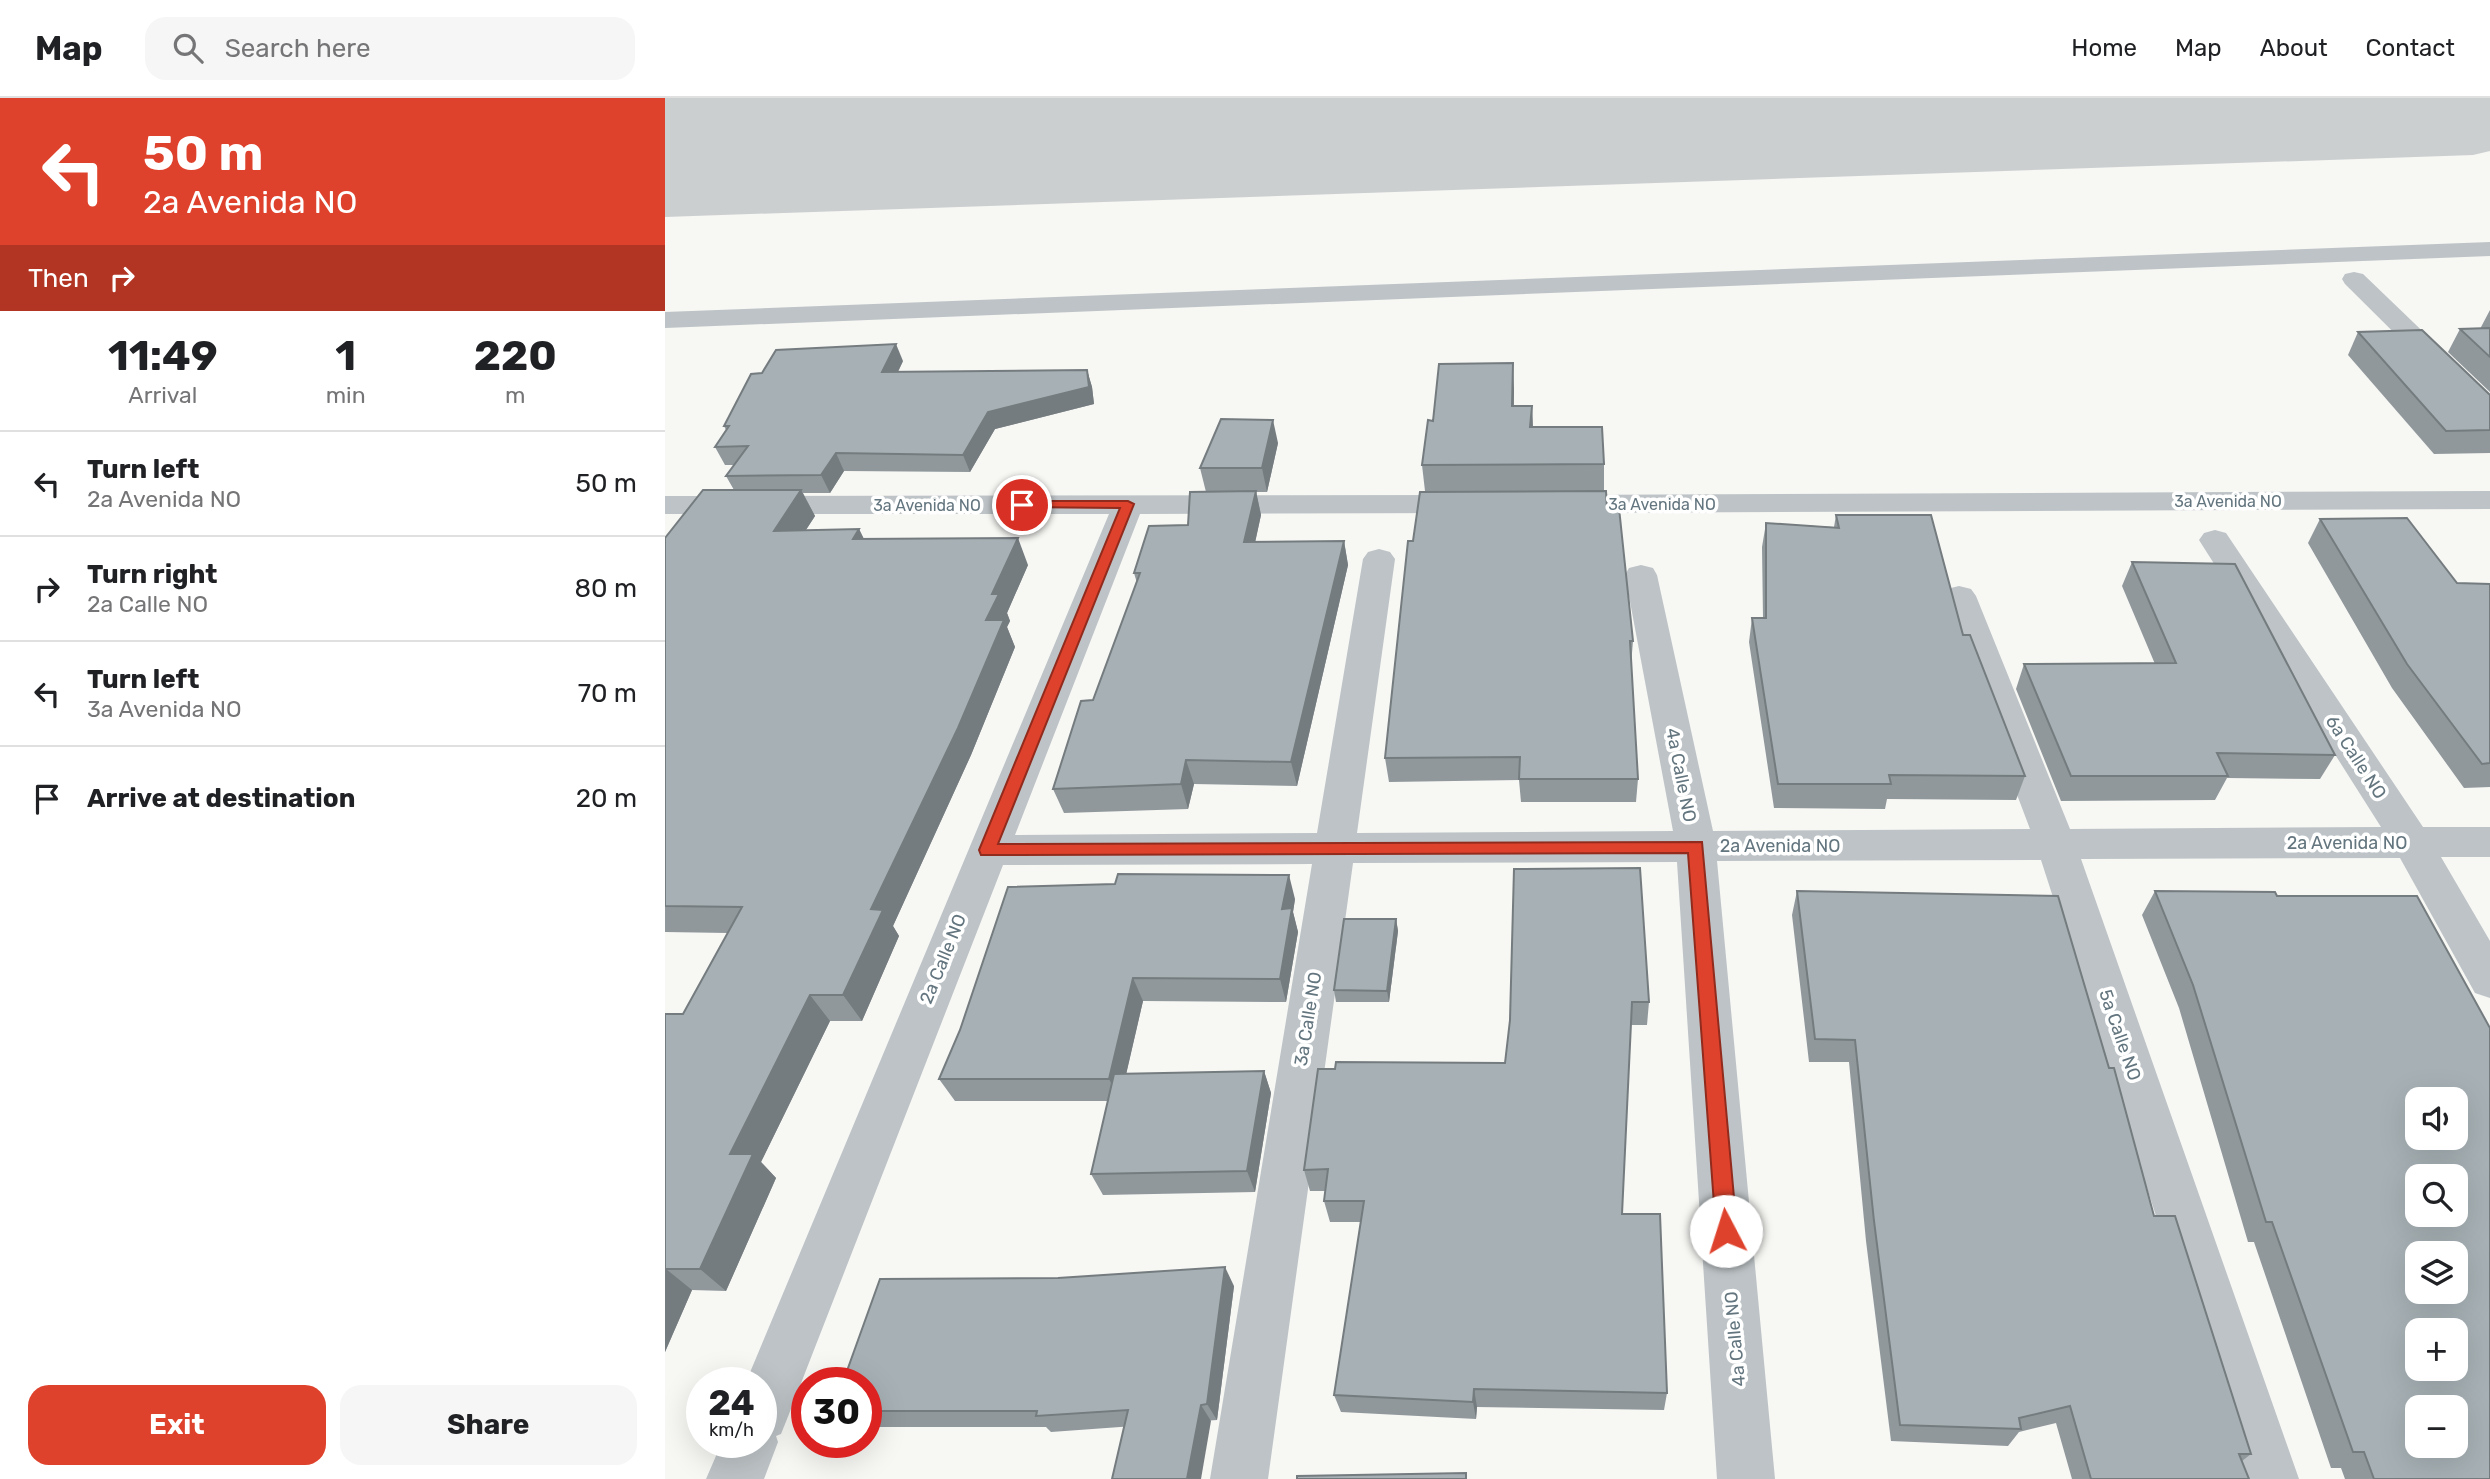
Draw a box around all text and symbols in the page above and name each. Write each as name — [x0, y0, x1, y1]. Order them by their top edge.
search box — [145, 17, 635, 80]
text: Map — [35, 29, 103, 68]
icon: search — [169, 29, 207, 67]
text: Search here — [225, 33, 370, 64]
text: Home — [2071, 34, 2137, 62]
text: Map — [2175, 34, 2222, 62]
text: About — [2260, 34, 2328, 62]
text: Contact — [2366, 34, 2455, 62]
text: 50 m — [143, 124, 263, 182]
icon: left — [28, 126, 119, 217]
text: 2a Avenida NO — [143, 183, 358, 221]
icon: right — [103, 259, 141, 297]
text: Then — [28, 263, 89, 294]
text: 11:49 — [108, 331, 218, 381]
text: 1 — [335, 331, 356, 381]
text: 220 — [474, 331, 557, 381]
text: Arrival — [128, 381, 197, 409]
text: min — [326, 381, 366, 409]
text: m — [505, 381, 526, 409]
text: Turn left — [87, 454, 199, 485]
icon: left — [28, 465, 66, 503]
text: 50 m — [576, 468, 637, 499]
pin — [992, 475, 1052, 535]
text: 2a Avenida NO — [87, 485, 241, 513]
icon: arrive — [1003, 486, 1041, 524]
street label: 3a Avenida NO — [2174, 492, 2282, 511]
street label: 3a Avenida NO — [1608, 495, 1716, 514]
street label: 3a Avenida NO — [873, 496, 981, 515]
text: Turn right — [87, 559, 217, 590]
icon: right — [28, 570, 66, 608]
text: 80 m — [574, 573, 637, 604]
text: 2a Calle NO — [87, 590, 208, 618]
text: Turn left — [87, 664, 199, 695]
icon: left — [28, 675, 66, 713]
text: 70 m — [578, 678, 637, 709]
text: 3a Avenida NO — [87, 695, 242, 723]
street label: 6a Calle NO — [2321, 711, 2391, 803]
street label: 4a Calle NO — [1661, 726, 1701, 824]
icon: arrive — [28, 780, 66, 818]
text: Arrive at destination — [87, 783, 355, 814]
text: 20 m — [576, 783, 637, 814]
street label: 2a Avenida NO — [2287, 832, 2407, 854]
street label: 2a Avenida NO — [1720, 835, 1840, 857]
street label: 2a Calle NO — [915, 911, 971, 1007]
street label: 3a Calle NO — [1290, 970, 1326, 1068]
street label: 5a Calle NO — [2094, 987, 2146, 1083]
map controls — [2405, 1087, 2468, 1458]
button: sound — [2405, 1087, 2468, 1150]
button: search — [2405, 1164, 2468, 1227]
position arrow — [1689, 1194, 1763, 1268]
button: layers — [2405, 1241, 2468, 1304]
street label: 4a Calle NO — [1720, 1291, 1750, 1387]
button: + — [2405, 1318, 2468, 1381]
speed limit sign: 30 — [791, 1367, 882, 1458]
text: 24 — [708, 1382, 755, 1424]
button: Exit — [28, 1385, 326, 1465]
button: Share — [340, 1385, 637, 1465]
button: − — [2405, 1395, 2468, 1458]
text: km/h — [709, 1419, 754, 1441]

